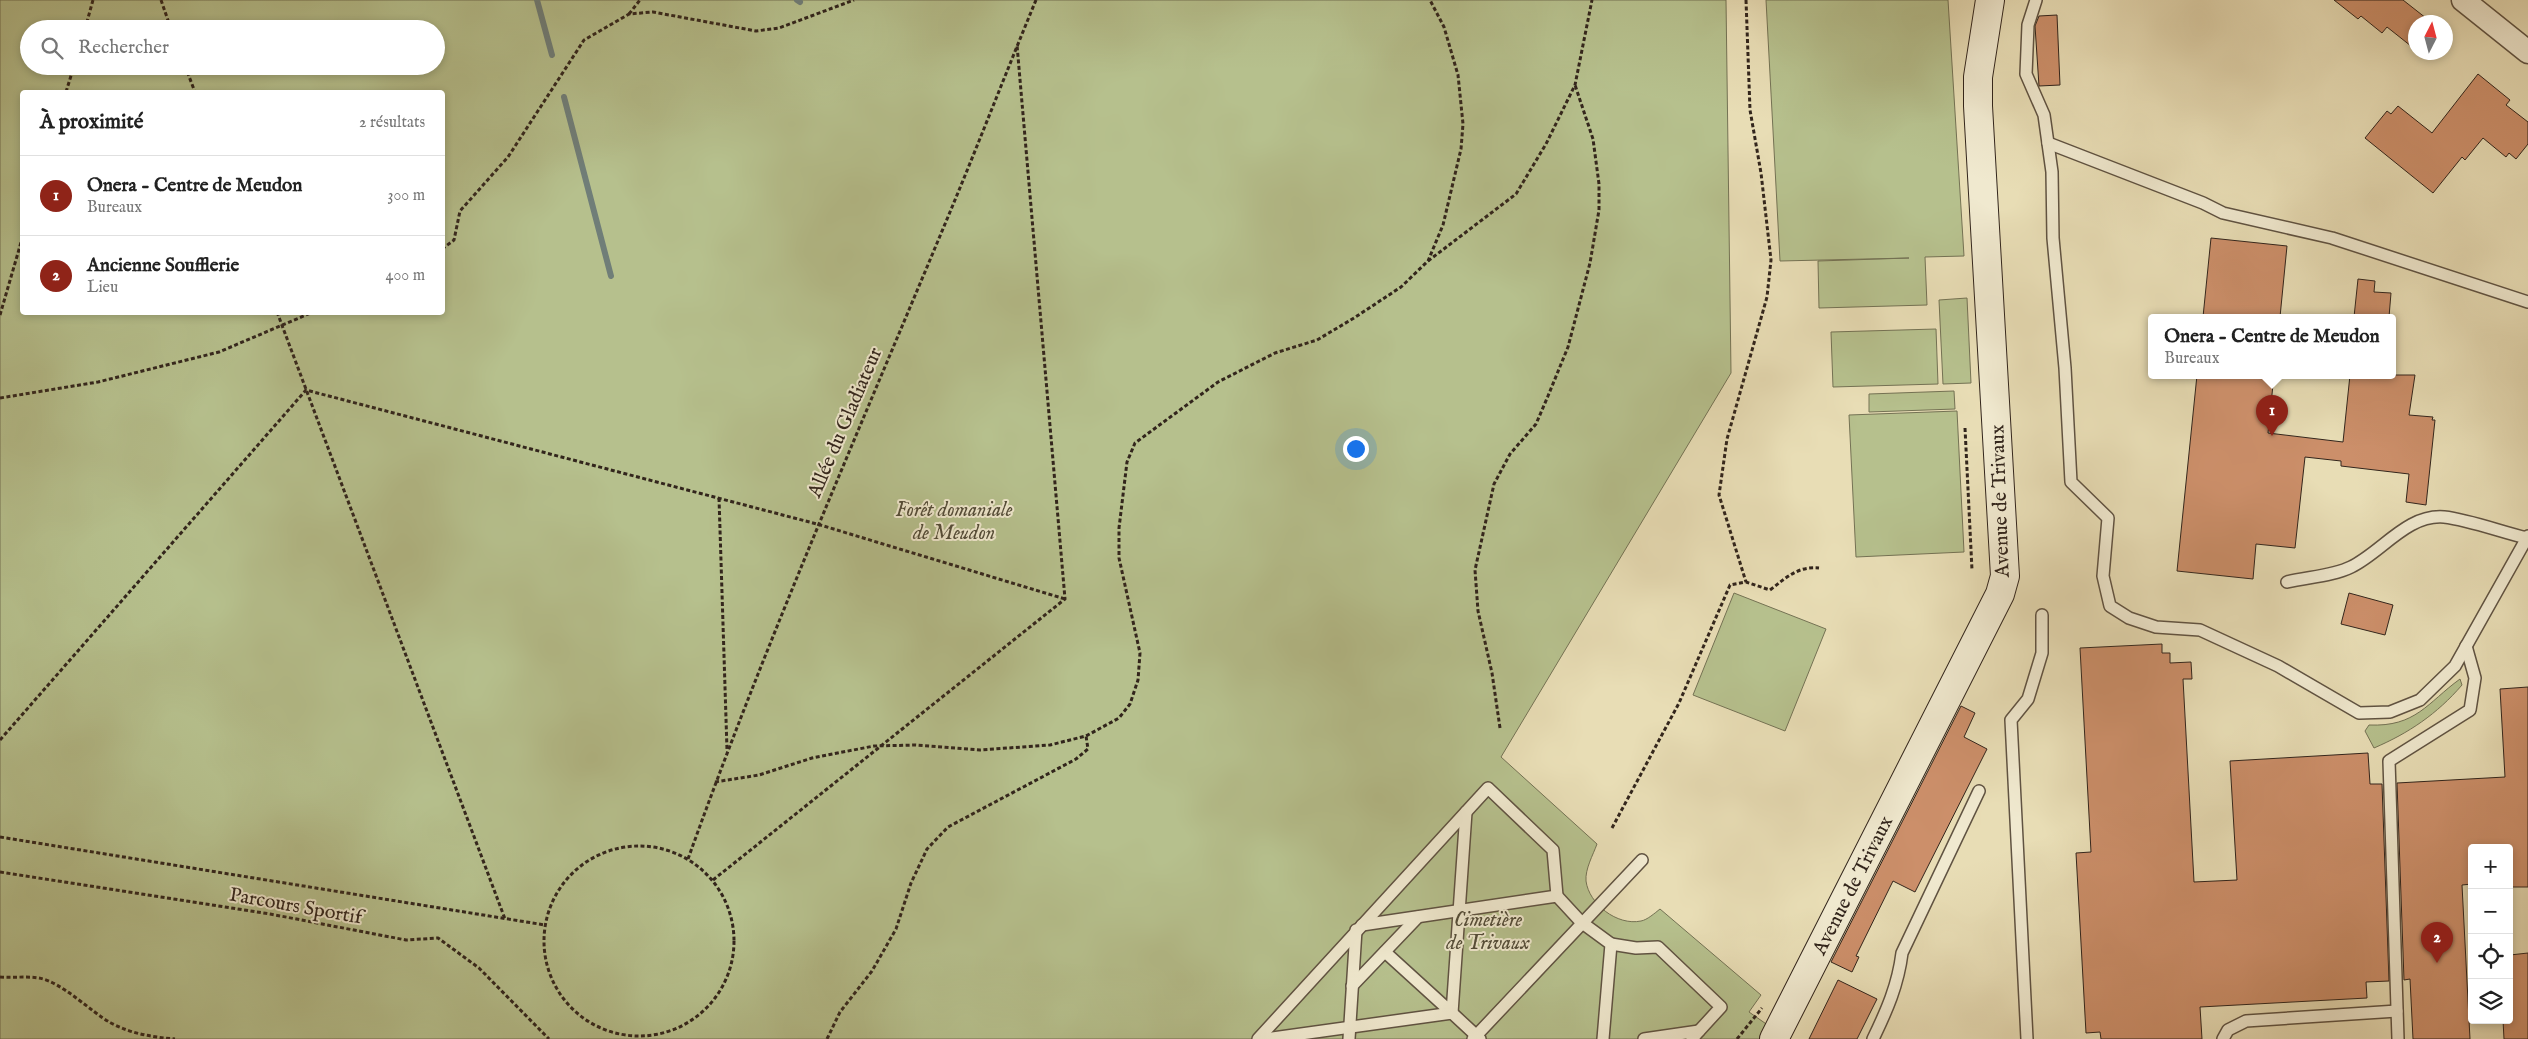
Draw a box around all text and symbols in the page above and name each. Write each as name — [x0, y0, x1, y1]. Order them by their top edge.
north arrow — [2408, 15, 2453, 60]
search box — [20, 20, 445, 75]
icon: search — [38, 34, 66, 62]
text: Rechercher — [78, 36, 169, 60]
text: À proximité — [40, 109, 143, 136]
text: 2 résultats — [359, 113, 425, 133]
text: Onera - Centre de Meudon — [87, 174, 302, 198]
text: 1 — [53, 186, 59, 206]
text: 300 m — [387, 186, 425, 206]
text: Bureaux — [87, 198, 142, 218]
text: Ancienne Soufflerie — [87, 254, 239, 278]
text: 2 — [52, 266, 60, 286]
text: 400 m — [386, 266, 425, 286]
text: Lieu — [87, 278, 118, 298]
popup — [2148, 314, 2396, 379]
text: Onera - Centre de Meudon — [2164, 325, 2380, 349]
street label: Allée du Gladiateur — [802, 343, 889, 502]
text: Bureaux — [2164, 349, 2219, 369]
pin: 1 — [2256, 395, 2288, 436]
street label: Avenue de Trivaux — [1985, 424, 2016, 579]
your location — [1343, 436, 1369, 462]
park label: Forêt domaniale de Meudon — [896, 498, 1013, 546]
street label: Avenue de Trivaux — [1807, 812, 1899, 960]
map controls — [2468, 844, 2513, 1024]
button: + — [2468, 844, 2513, 889]
street label: Parcours Sportif — [227, 882, 368, 931]
button: − — [2468, 889, 2513, 934]
park label: Cimetière de Trivaux — [1445, 908, 1530, 956]
pin: 2 — [2421, 922, 2453, 963]
button: locate — [2468, 934, 2513, 979]
button: layers — [2468, 979, 2513, 1024]

